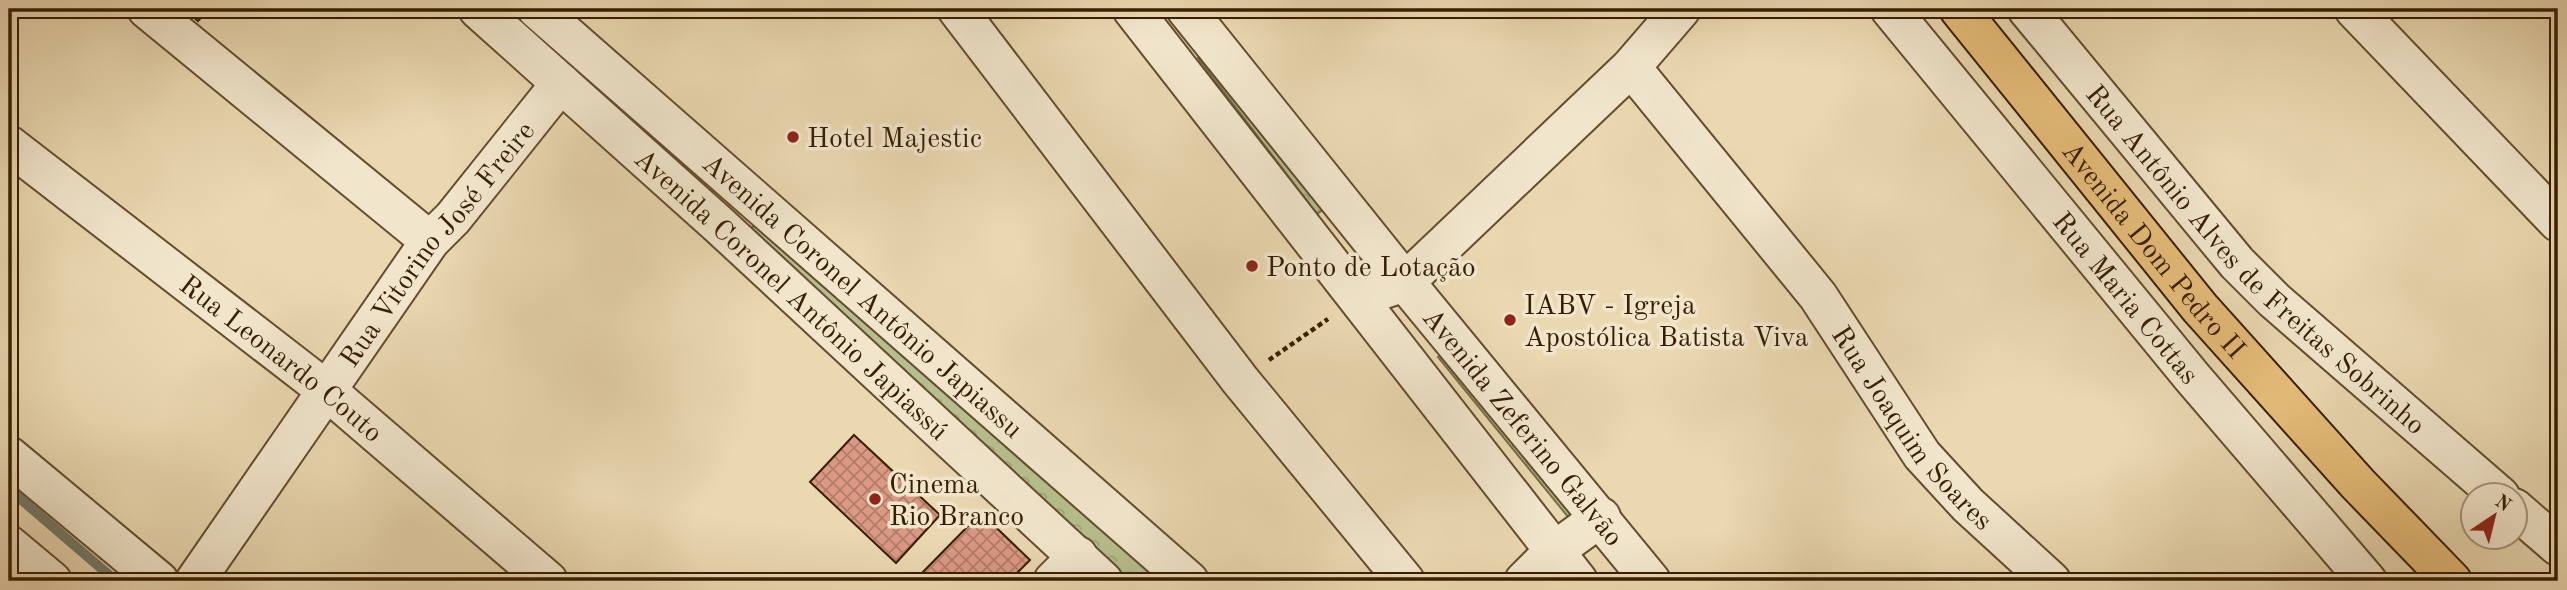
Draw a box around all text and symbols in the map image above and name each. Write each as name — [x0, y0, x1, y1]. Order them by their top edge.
street label: Rua Antônio Alves de Freitas Sobrinho — [2079, 81, 2429, 441]
street label: Rua Vitorino José Freire — [336, 118, 541, 373]
place label: Hotel Majestic — [807, 126, 982, 154]
marker: Hotel Majestic — [785, 129, 801, 145]
street label: Avenida Dom Pedro II — [2055, 138, 2249, 365]
street label: Avenida Coronel Antônio Japiassú — [628, 145, 952, 447]
street label: Avenida Coronel Antônio Japiassu — [696, 150, 1027, 445]
street label: Rua Maria Cottas — [2046, 208, 2203, 390]
place label: Ponto de Lotação — [1266, 255, 1476, 283]
marker: Ponto de Lotação — [1244, 258, 1260, 274]
street label: Rua Leonardo Couto — [173, 271, 387, 449]
place label: IABV - Igreja Apostólica Batista Viva — [1524, 293, 1809, 353]
street label: Avenida Zeferino Galvão — [1416, 304, 1627, 552]
marker: IABV - Igreja Apostólica Batista Viva — [1502, 312, 1518, 328]
street label: Rua Joaquim Soares — [1825, 322, 1996, 537]
place label: Cinema Rio Branco — [889, 472, 1024, 532]
north arrow — [2458, 482, 2528, 552]
marker: Cinema Rio Branco — [867, 491, 883, 507]
text: N — [2491, 492, 2514, 516]

